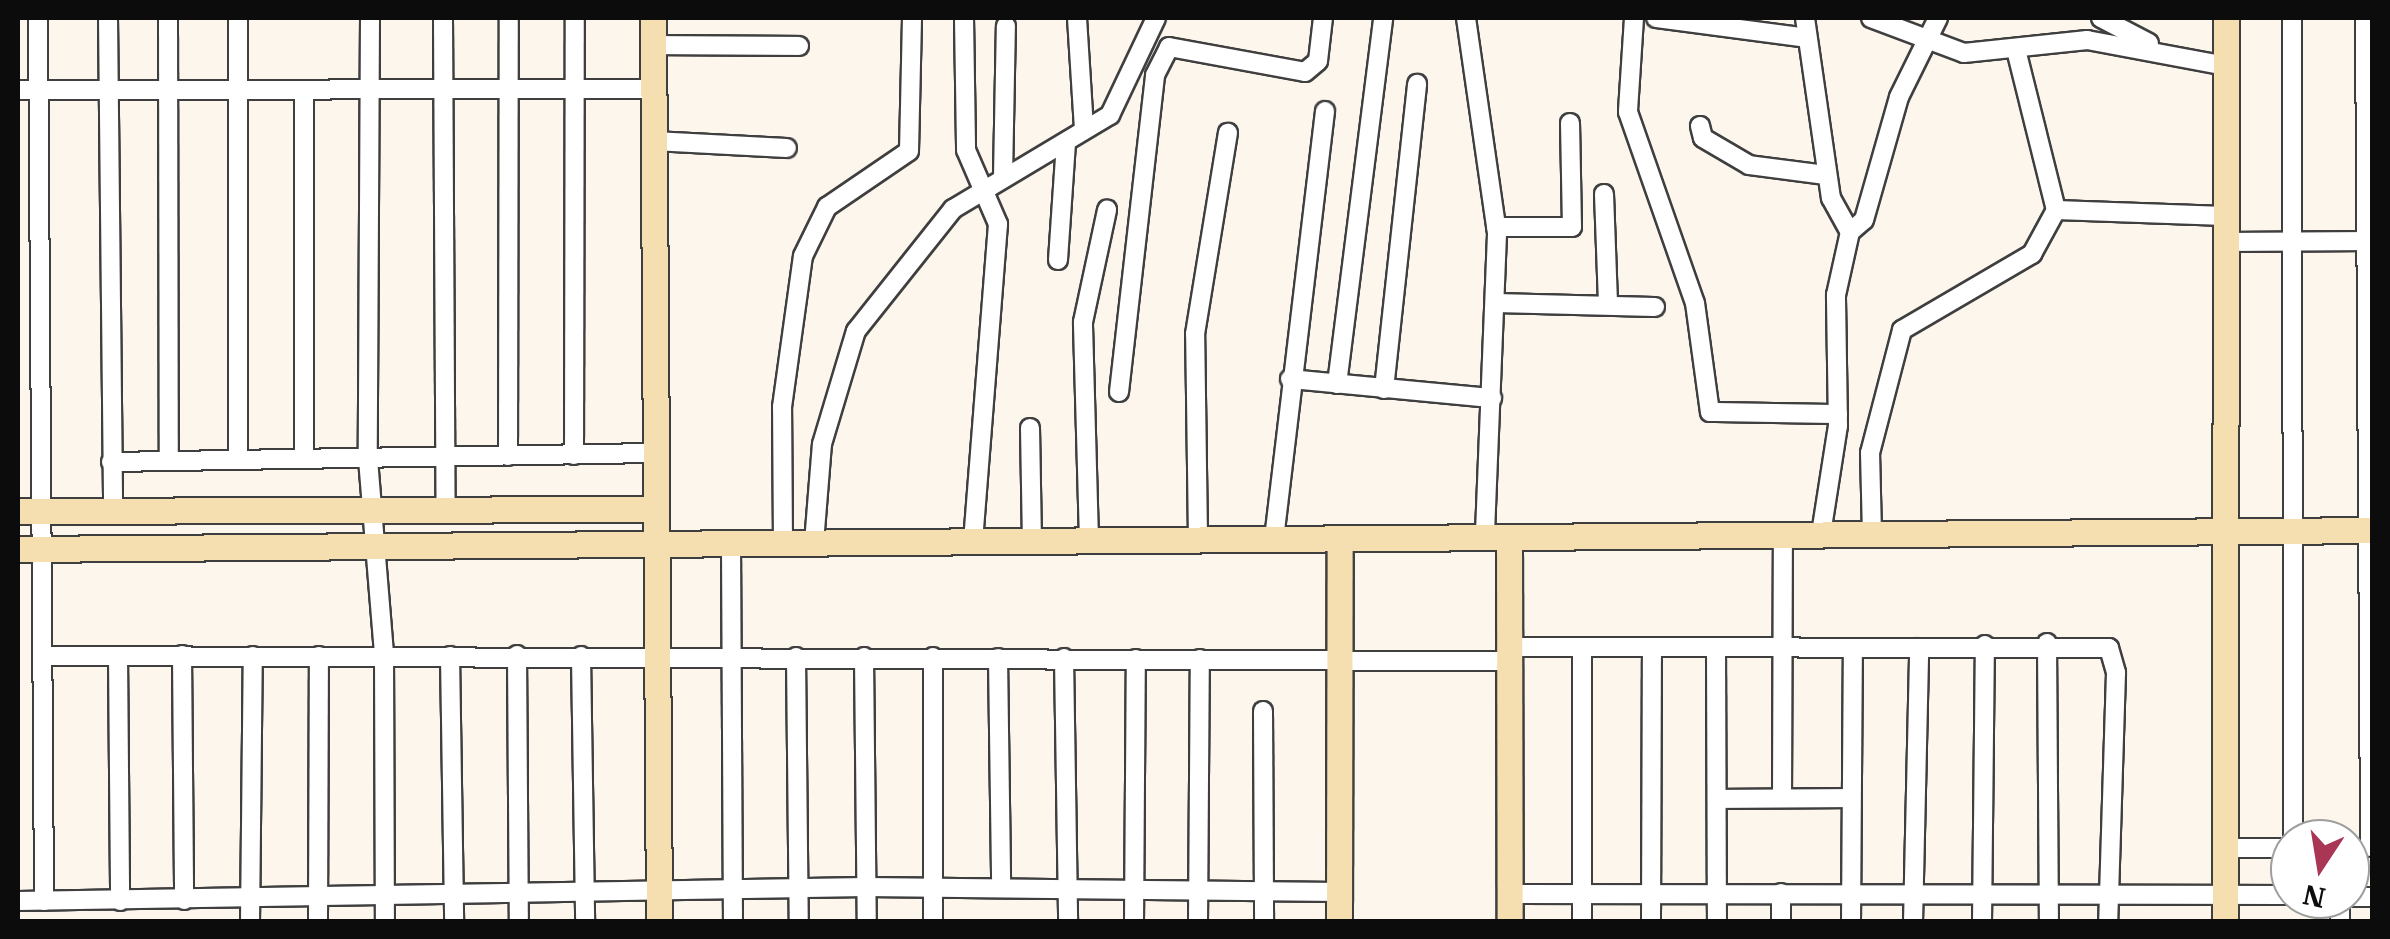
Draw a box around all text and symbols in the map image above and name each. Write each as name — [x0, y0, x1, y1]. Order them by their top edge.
north arrow — [2270, 819, 2370, 919]
text: N — [2299, 876, 2329, 917]

